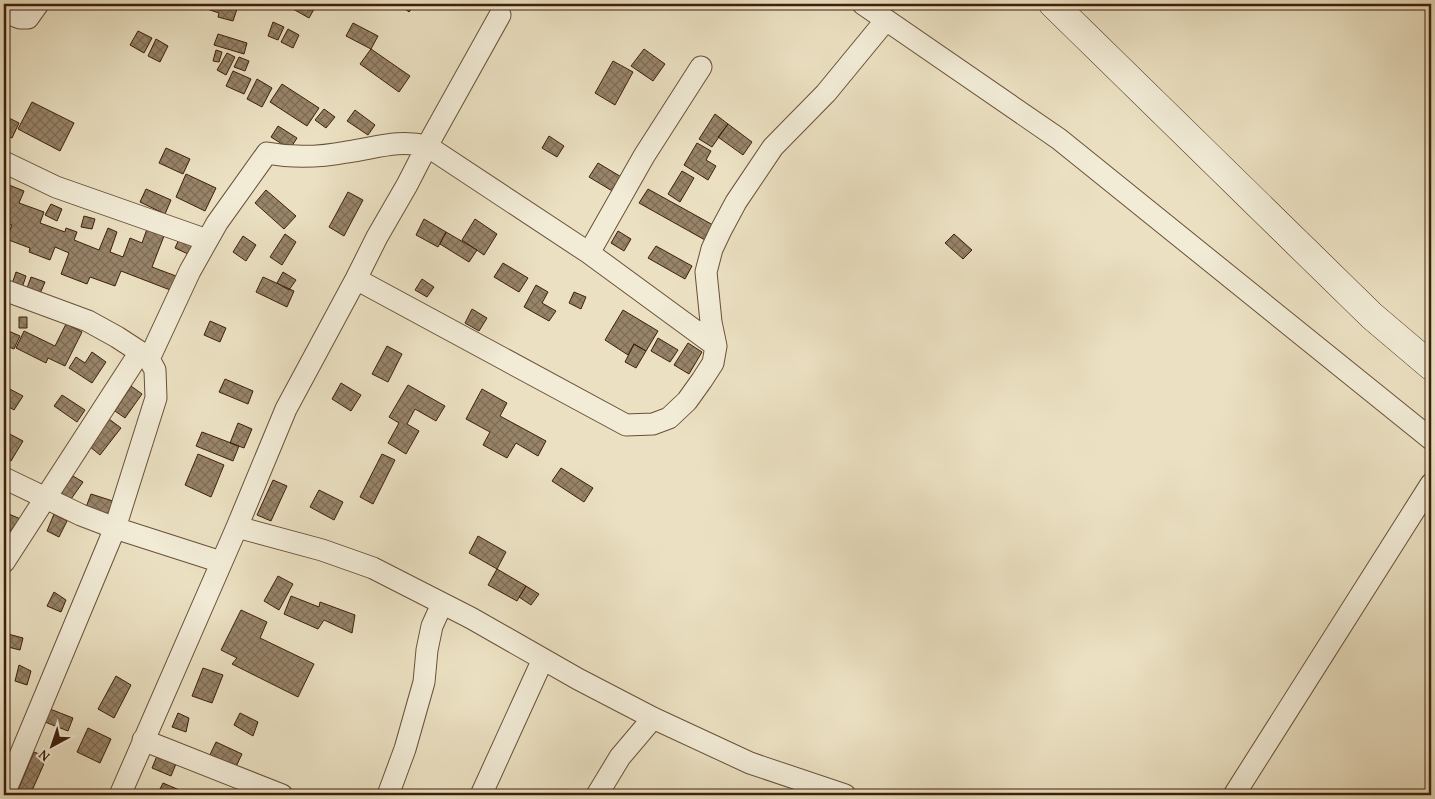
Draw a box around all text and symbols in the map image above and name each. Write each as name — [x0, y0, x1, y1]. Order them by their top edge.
north arrow — [28, 722, 78, 772]
text: N — [33, 745, 54, 767]

